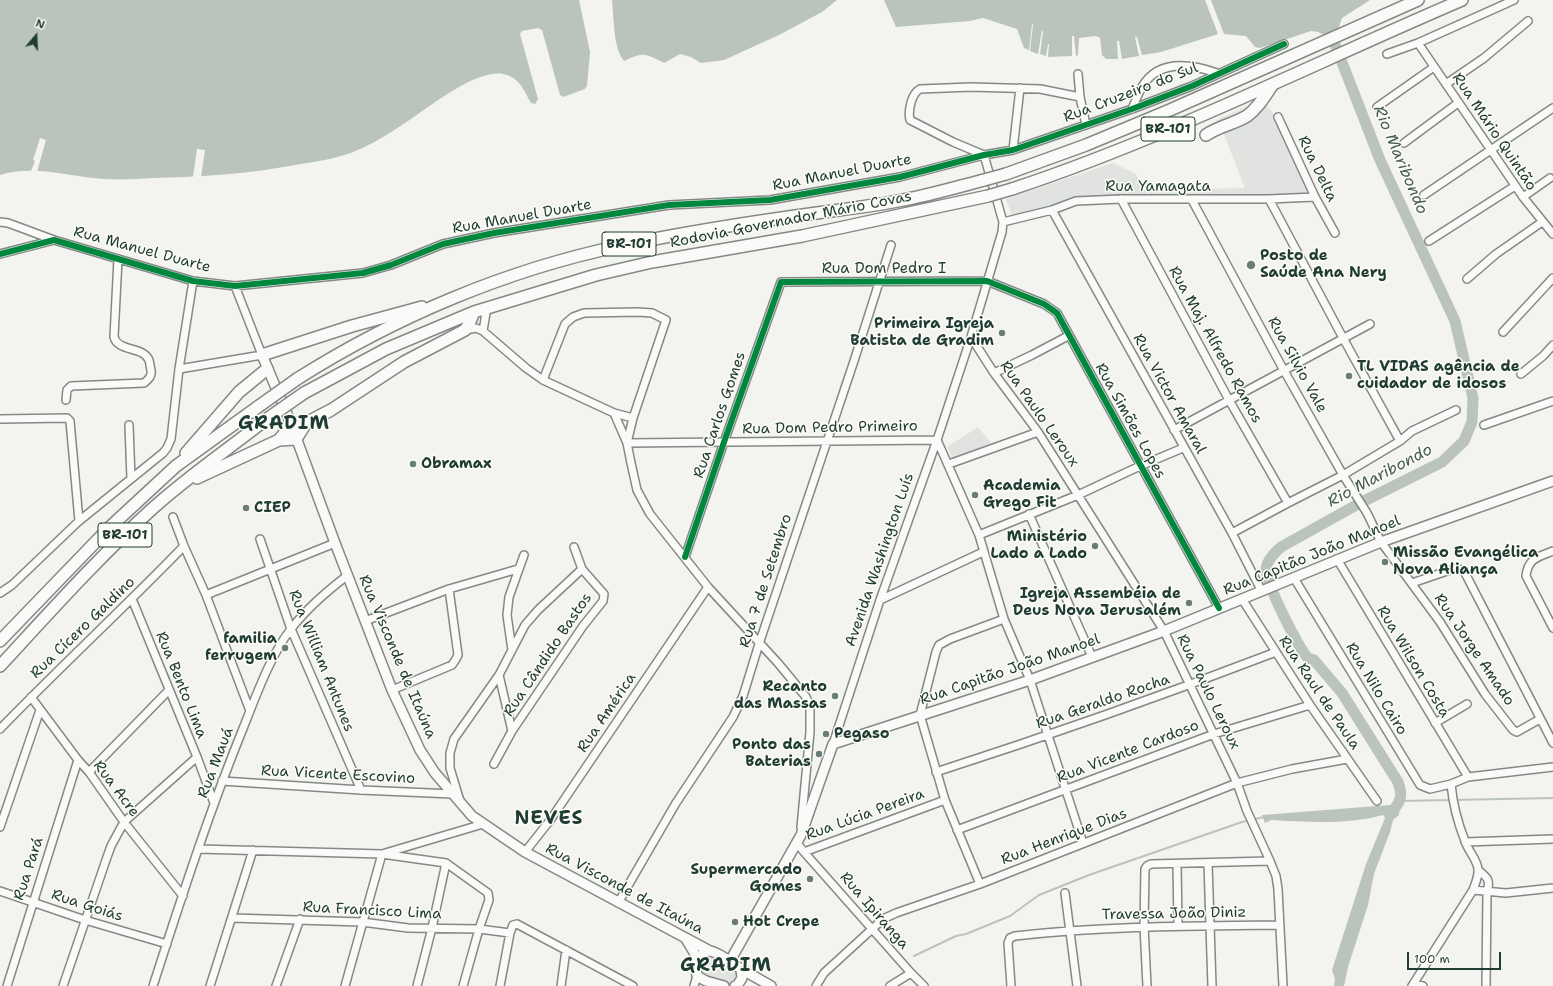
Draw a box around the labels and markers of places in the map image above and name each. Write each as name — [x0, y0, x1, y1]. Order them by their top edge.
place label: Posto de Saúde Ana Nery — [1260, 247, 1387, 282]
marker: Posto de Saúde Ana Nery — [1245, 259, 1257, 271]
place label: Primeira Igreja Batista de Gradim — [850, 315, 994, 350]
marker: Primeira Igreja Batista de Gradim — [997, 328, 1007, 338]
place label: TL VIDAS agência de cuidador de idosos — [1357, 358, 1520, 393]
marker: TL VIDAS agência de cuidador de idosos — [1344, 371, 1354, 381]
place label: Obramax — [421, 455, 492, 473]
marker: Obramax — [408, 459, 418, 469]
place label: Academia Grego Fit — [983, 477, 1060, 512]
marker: Academia Grego Fit — [970, 490, 980, 500]
place label: CIEP — [254, 499, 291, 517]
marker: CIEP — [241, 503, 251, 513]
place label: Ministério Lado a Lado — [991, 528, 1087, 563]
marker: Ministério Lado a Lado — [1090, 541, 1100, 551]
place label: Missão Evangélica Nova Aliança — [1393, 544, 1538, 579]
marker: Missão Evangélica Nova Aliança — [1380, 557, 1390, 567]
place label: Igreja Assembéia de Deus Nova Jerusalém — [1013, 585, 1181, 620]
marker: Igreja Assembéia de Deus Nova Jerusalém — [1184, 598, 1194, 608]
place label: familia ferrugem — [205, 630, 277, 665]
marker: familia ferrugem — [280, 643, 290, 653]
place label: Recanto das Massas — [734, 678, 827, 713]
marker: Recanto das Massas — [830, 691, 840, 701]
place label: Pegaso — [834, 725, 890, 743]
marker: Pegaso — [821, 729, 831, 739]
place label: Ponto das Baterias — [732, 736, 811, 771]
marker: Ponto das Baterias — [814, 749, 824, 759]
place label: Supermercado Gomes — [691, 861, 802, 896]
marker: Supermercado Gomes — [805, 874, 815, 884]
place label: Hot Crepe — [743, 913, 819, 931]
marker: Hot Crepe — [730, 917, 740, 927]

